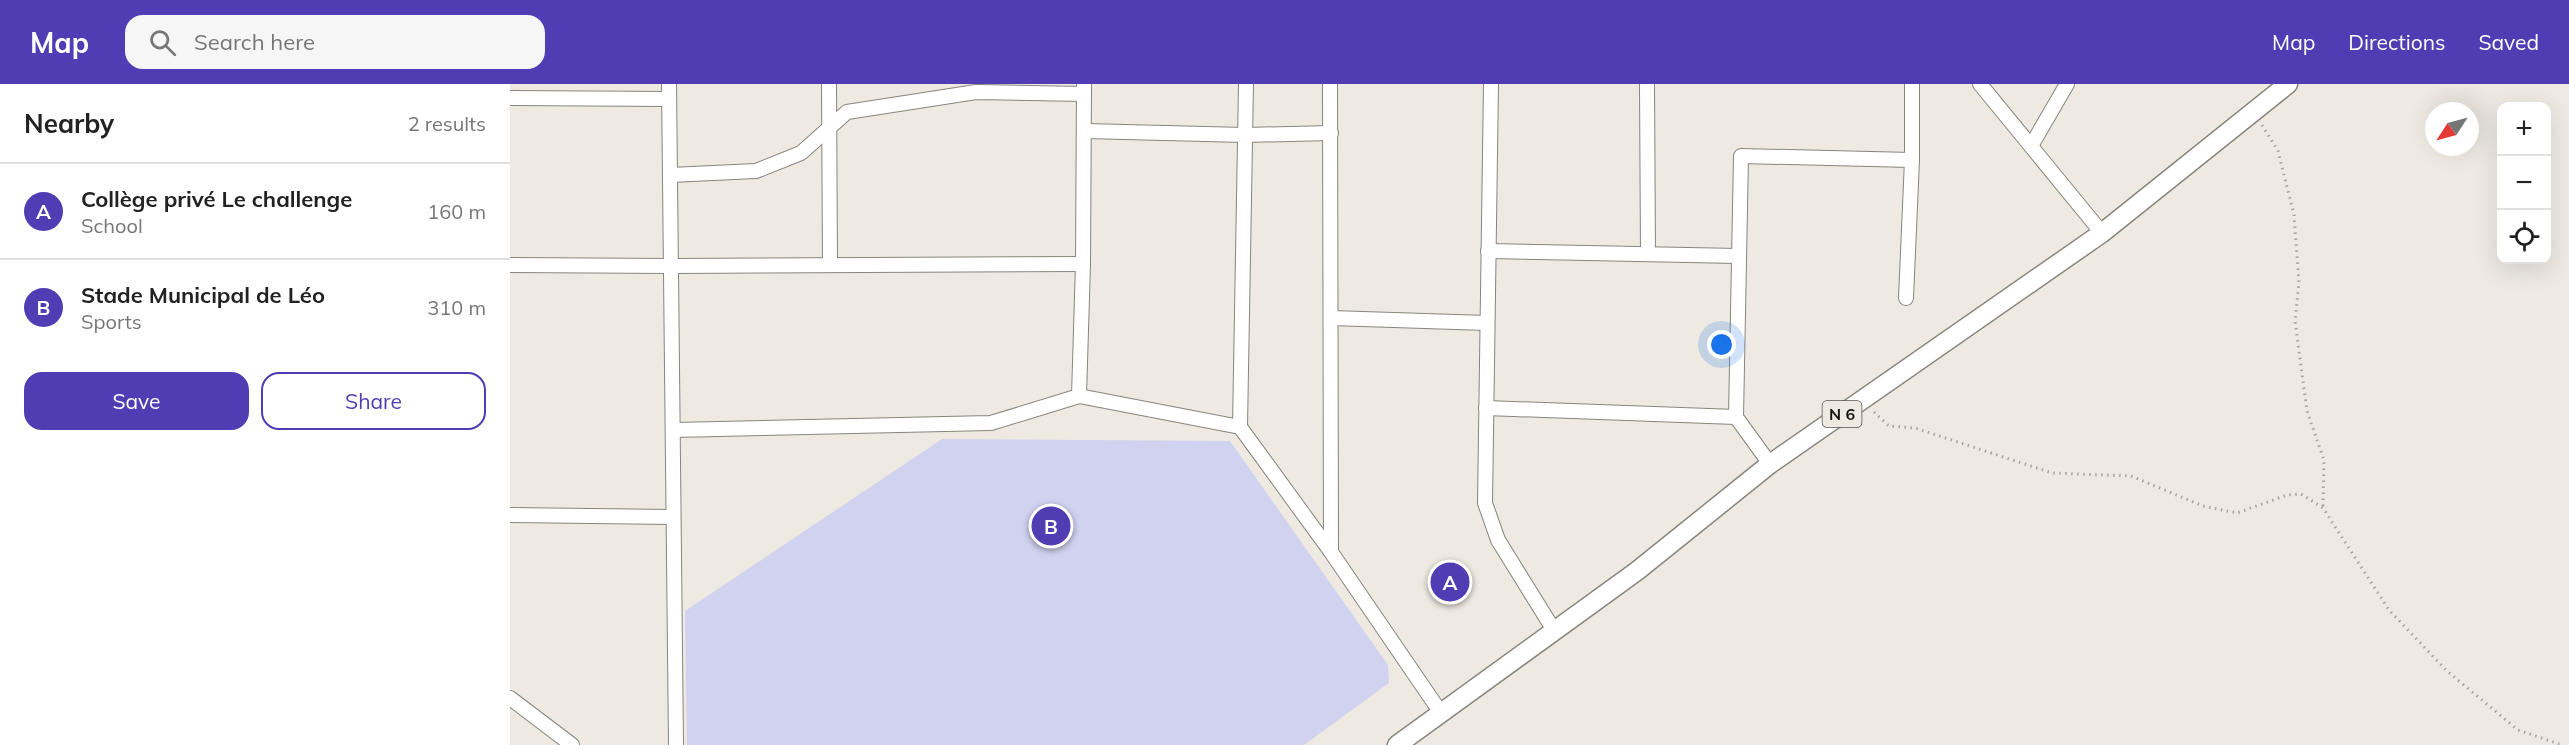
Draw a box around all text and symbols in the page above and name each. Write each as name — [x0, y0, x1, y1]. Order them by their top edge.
search box — [125, 15, 545, 69]
text: Map — [30, 25, 89, 60]
icon: search — [146, 26, 179, 59]
text: Search here — [194, 28, 315, 56]
text: Map — [2272, 29, 2315, 55]
text: Directions — [2348, 29, 2445, 55]
text: Saved — [2478, 29, 2539, 55]
north arrow — [2425, 102, 2479, 156]
map controls — [2497, 102, 2551, 264]
button: + — [2497, 102, 2551, 156]
text: Nearby — [24, 107, 114, 140]
text: 2 results — [408, 111, 486, 136]
button: − — [2497, 156, 2551, 210]
text: Collège privé Le challenge — [81, 185, 352, 213]
text: A — [36, 199, 51, 224]
text: 160 m — [427, 199, 486, 224]
button: locate — [2497, 210, 2551, 264]
text: School — [81, 213, 143, 238]
text: Stade Municipal de Léo — [81, 281, 325, 309]
text: B — [37, 295, 50, 320]
text: 310 m — [427, 295, 486, 320]
text: Sports — [81, 309, 142, 334]
your location — [1707, 330, 1736, 359]
button: Save — [24, 372, 249, 430]
button: Share — [261, 372, 486, 430]
road number: N 6 — [1822, 401, 1862, 427]
pin: B — [1032, 504, 1070, 548]
pin: A — [1430, 560, 1470, 604]

